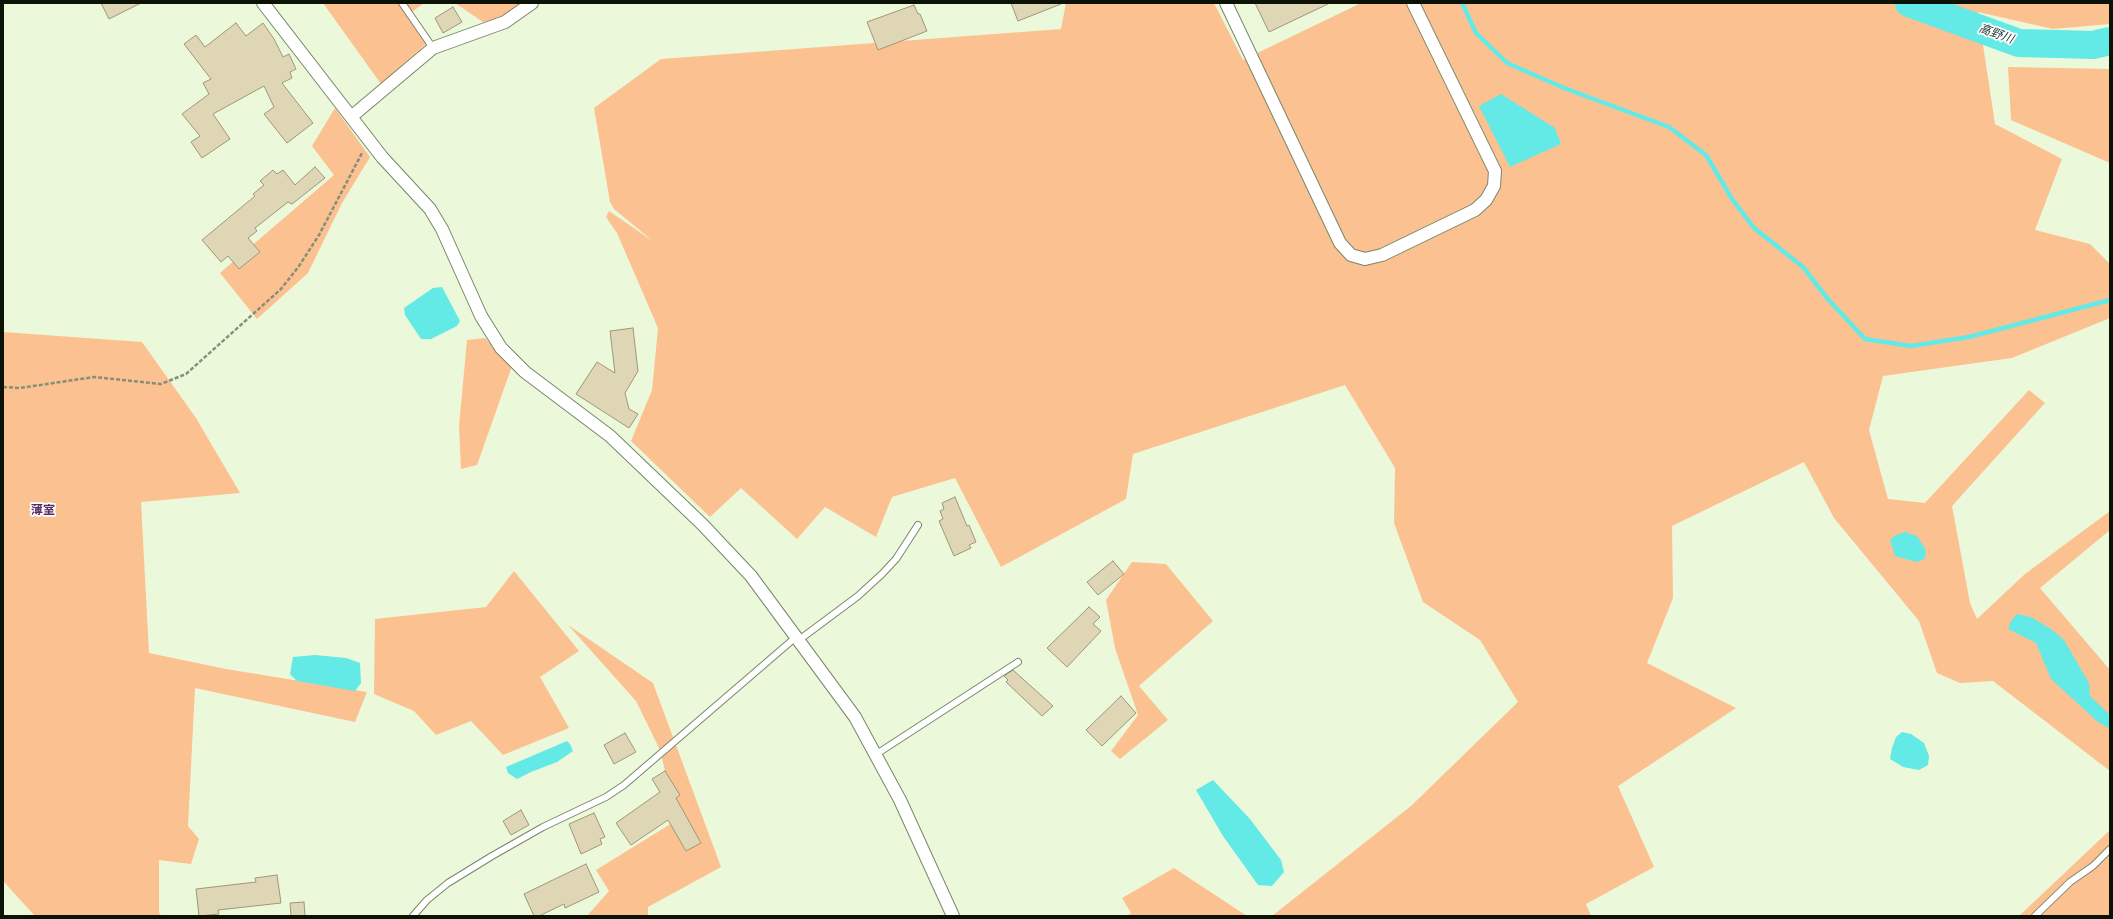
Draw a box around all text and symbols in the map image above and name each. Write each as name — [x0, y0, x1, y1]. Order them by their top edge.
water label: 高野川 — [1977, 21, 2015, 47]
district label: 薄室 — [31, 503, 55, 517]

